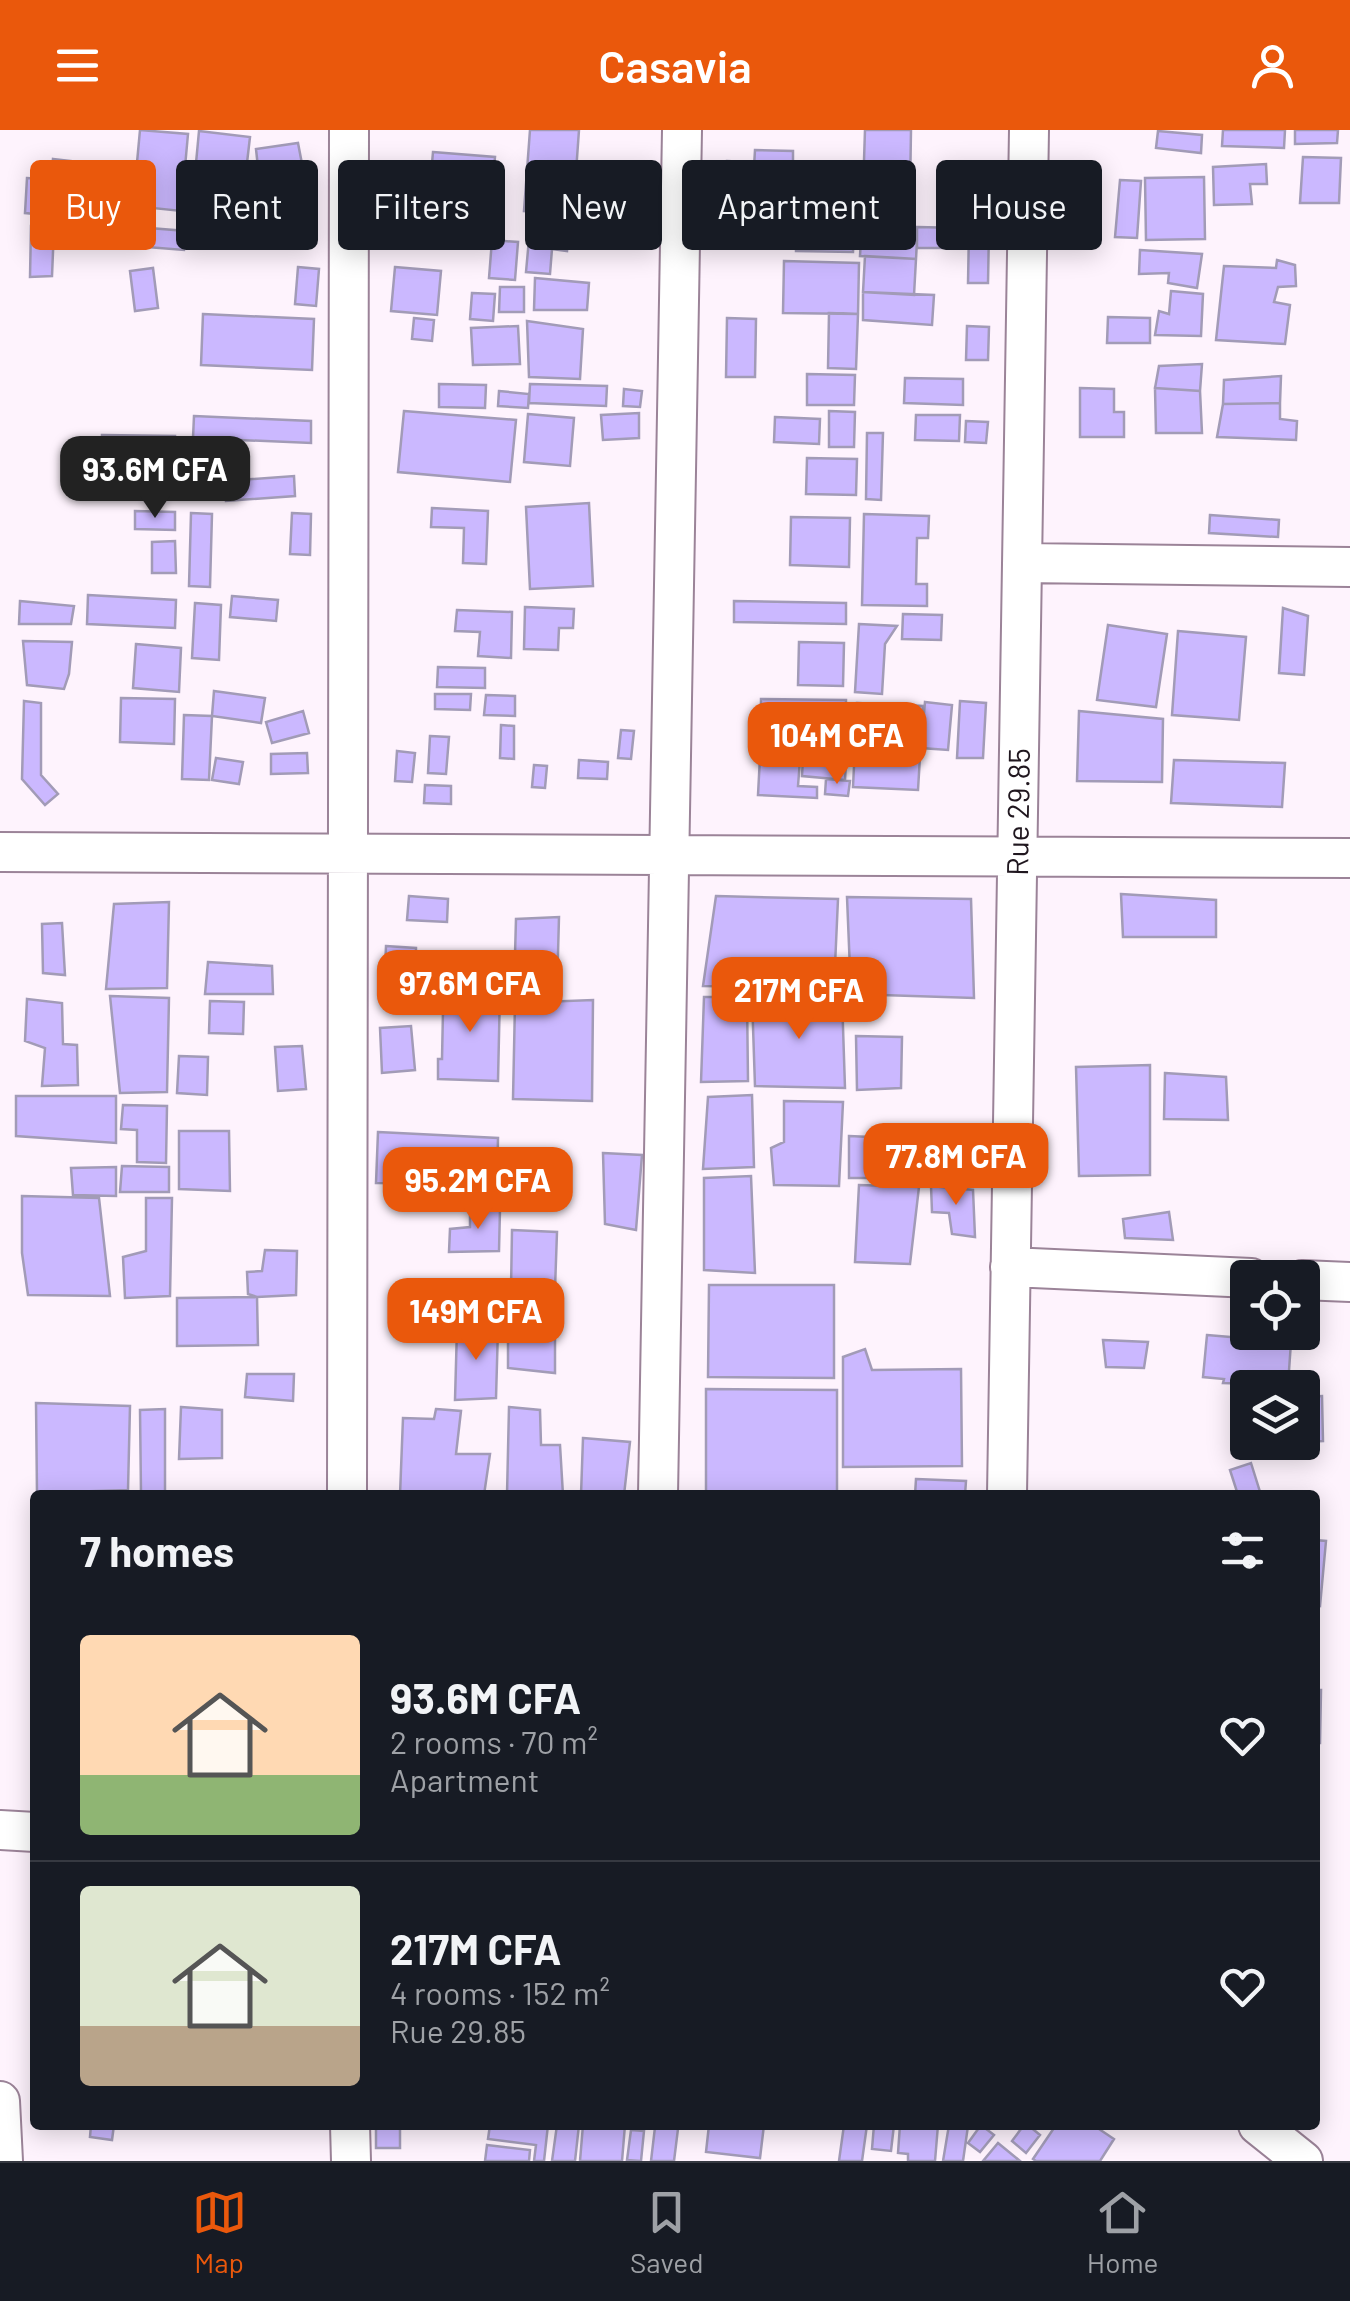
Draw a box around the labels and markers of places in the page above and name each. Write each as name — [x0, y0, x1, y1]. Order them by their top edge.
pin: 93.6M CFA — [41, 436, 269, 521]
pin: 104M CFA — [734, 702, 940, 787]
pin: 97.6M CFA — [356, 950, 584, 1035]
pin: 217M CFA — [696, 957, 902, 1042]
pin: 77.8M CFA — [842, 1123, 1070, 1208]
pin: 95.2M CFA — [364, 1147, 592, 1232]
pin: 149M CFA — [373, 1278, 579, 1363]

